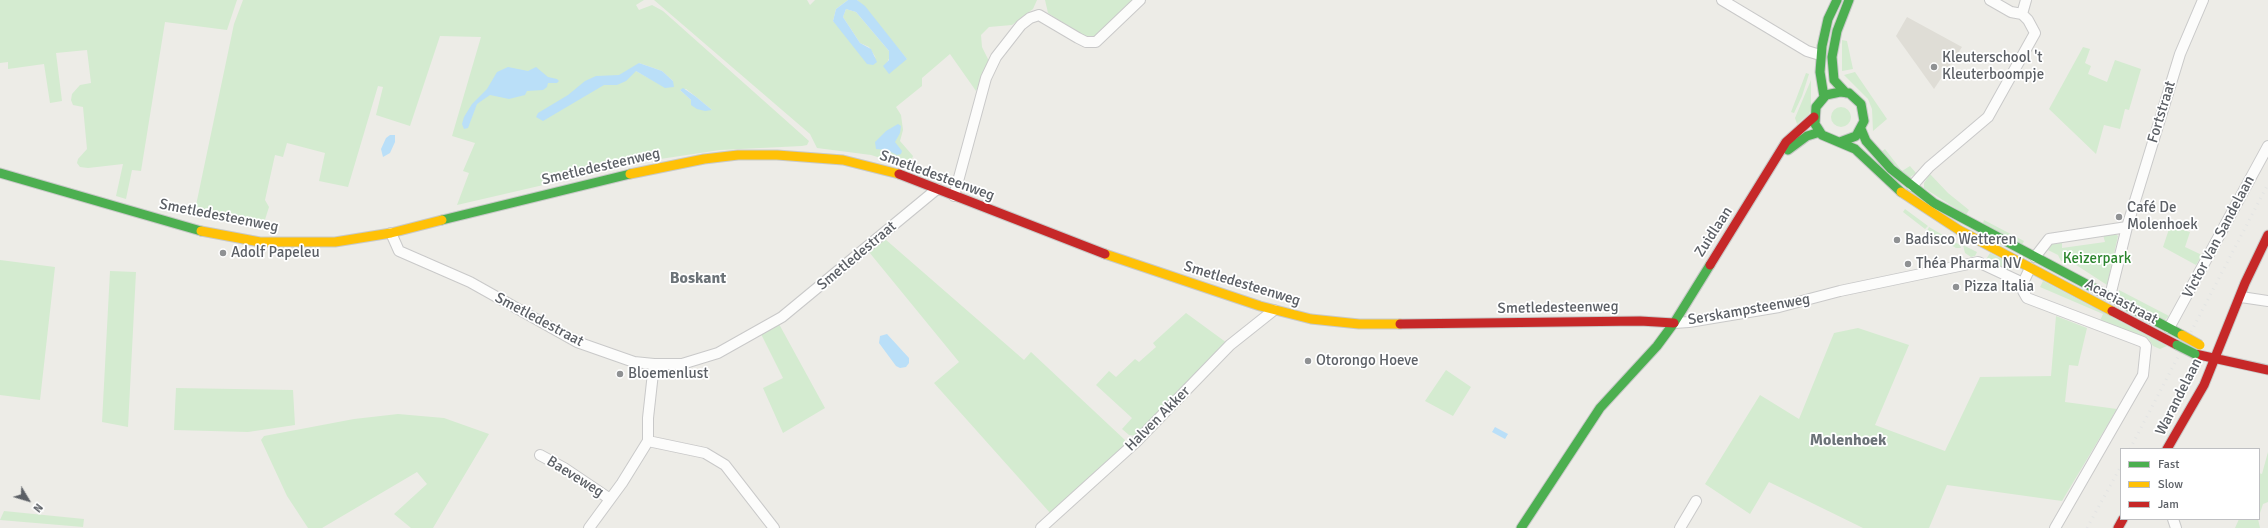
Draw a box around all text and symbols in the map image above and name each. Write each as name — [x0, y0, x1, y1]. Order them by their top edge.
place label: Kleuterschool 't Kleuterboompje — [1942, 49, 2044, 84]
marker: Kleuterschool 't Kleuterboompje — [1929, 62, 1939, 72]
street label: Fortstraat — [2144, 79, 2180, 145]
street label: Smetledesteenweg — [540, 145, 662, 189]
street label: Smetledesteenweg — [877, 147, 997, 205]
street label: Victor Van Sandelaan — [2179, 173, 2259, 301]
street label: Smetledesteenweg — [158, 196, 280, 236]
place label: Café De Molenhoek — [2127, 199, 2198, 234]
street label: Zuidlaan — [1691, 204, 1737, 260]
marker: Café De Molenhoek — [2114, 212, 2124, 222]
street label: Smetledestraat — [814, 218, 900, 294]
place label: Badisco Wetteren — [1905, 231, 2017, 249]
marker: Badisco Wetteren — [1892, 235, 1902, 245]
place label: Adolf Papeleu — [231, 244, 320, 262]
marker: Adolf Papeleu — [218, 248, 228, 258]
park label: Keizerpark — [2063, 250, 2131, 268]
place label: Théa Pharma NV — [1916, 255, 2021, 273]
street label: Smetledesteenweg — [1182, 258, 1302, 310]
marker: Théa Pharma NV — [1903, 259, 1913, 269]
district label: Boskant — [670, 269, 726, 289]
street label: Acaciastraat — [2081, 275, 2161, 329]
place label: Pizza Italia — [1964, 278, 2034, 296]
marker: Pizza Italia — [1951, 282, 1961, 292]
street label: Smetledestraat — [492, 289, 586, 351]
street label: Serskampsteenweg — [1687, 290, 1811, 330]
street label: Smetledesteenweg — [1497, 298, 1619, 318]
place label: Otorongo Hoeve — [1316, 352, 1418, 370]
street label: Warandelaan — [2152, 355, 2206, 439]
marker: Otorongo Hoeve — [1303, 356, 1313, 366]
place label: Bloemenlust — [628, 365, 709, 383]
marker: Bloemenlust — [615, 369, 625, 379]
street label: Halven Akker — [1122, 383, 1194, 455]
district label: Molenhoek — [1810, 431, 1886, 451]
legend — [2120, 448, 2260, 520]
street label: Baeveweg — [543, 452, 607, 502]
text: Fast — [2158, 457, 2179, 472]
text: Slow — [2158, 477, 2183, 492]
north arrow — [8, 480, 48, 520]
text: Jam — [2158, 497, 2179, 512]
text: N — [30, 501, 45, 515]

